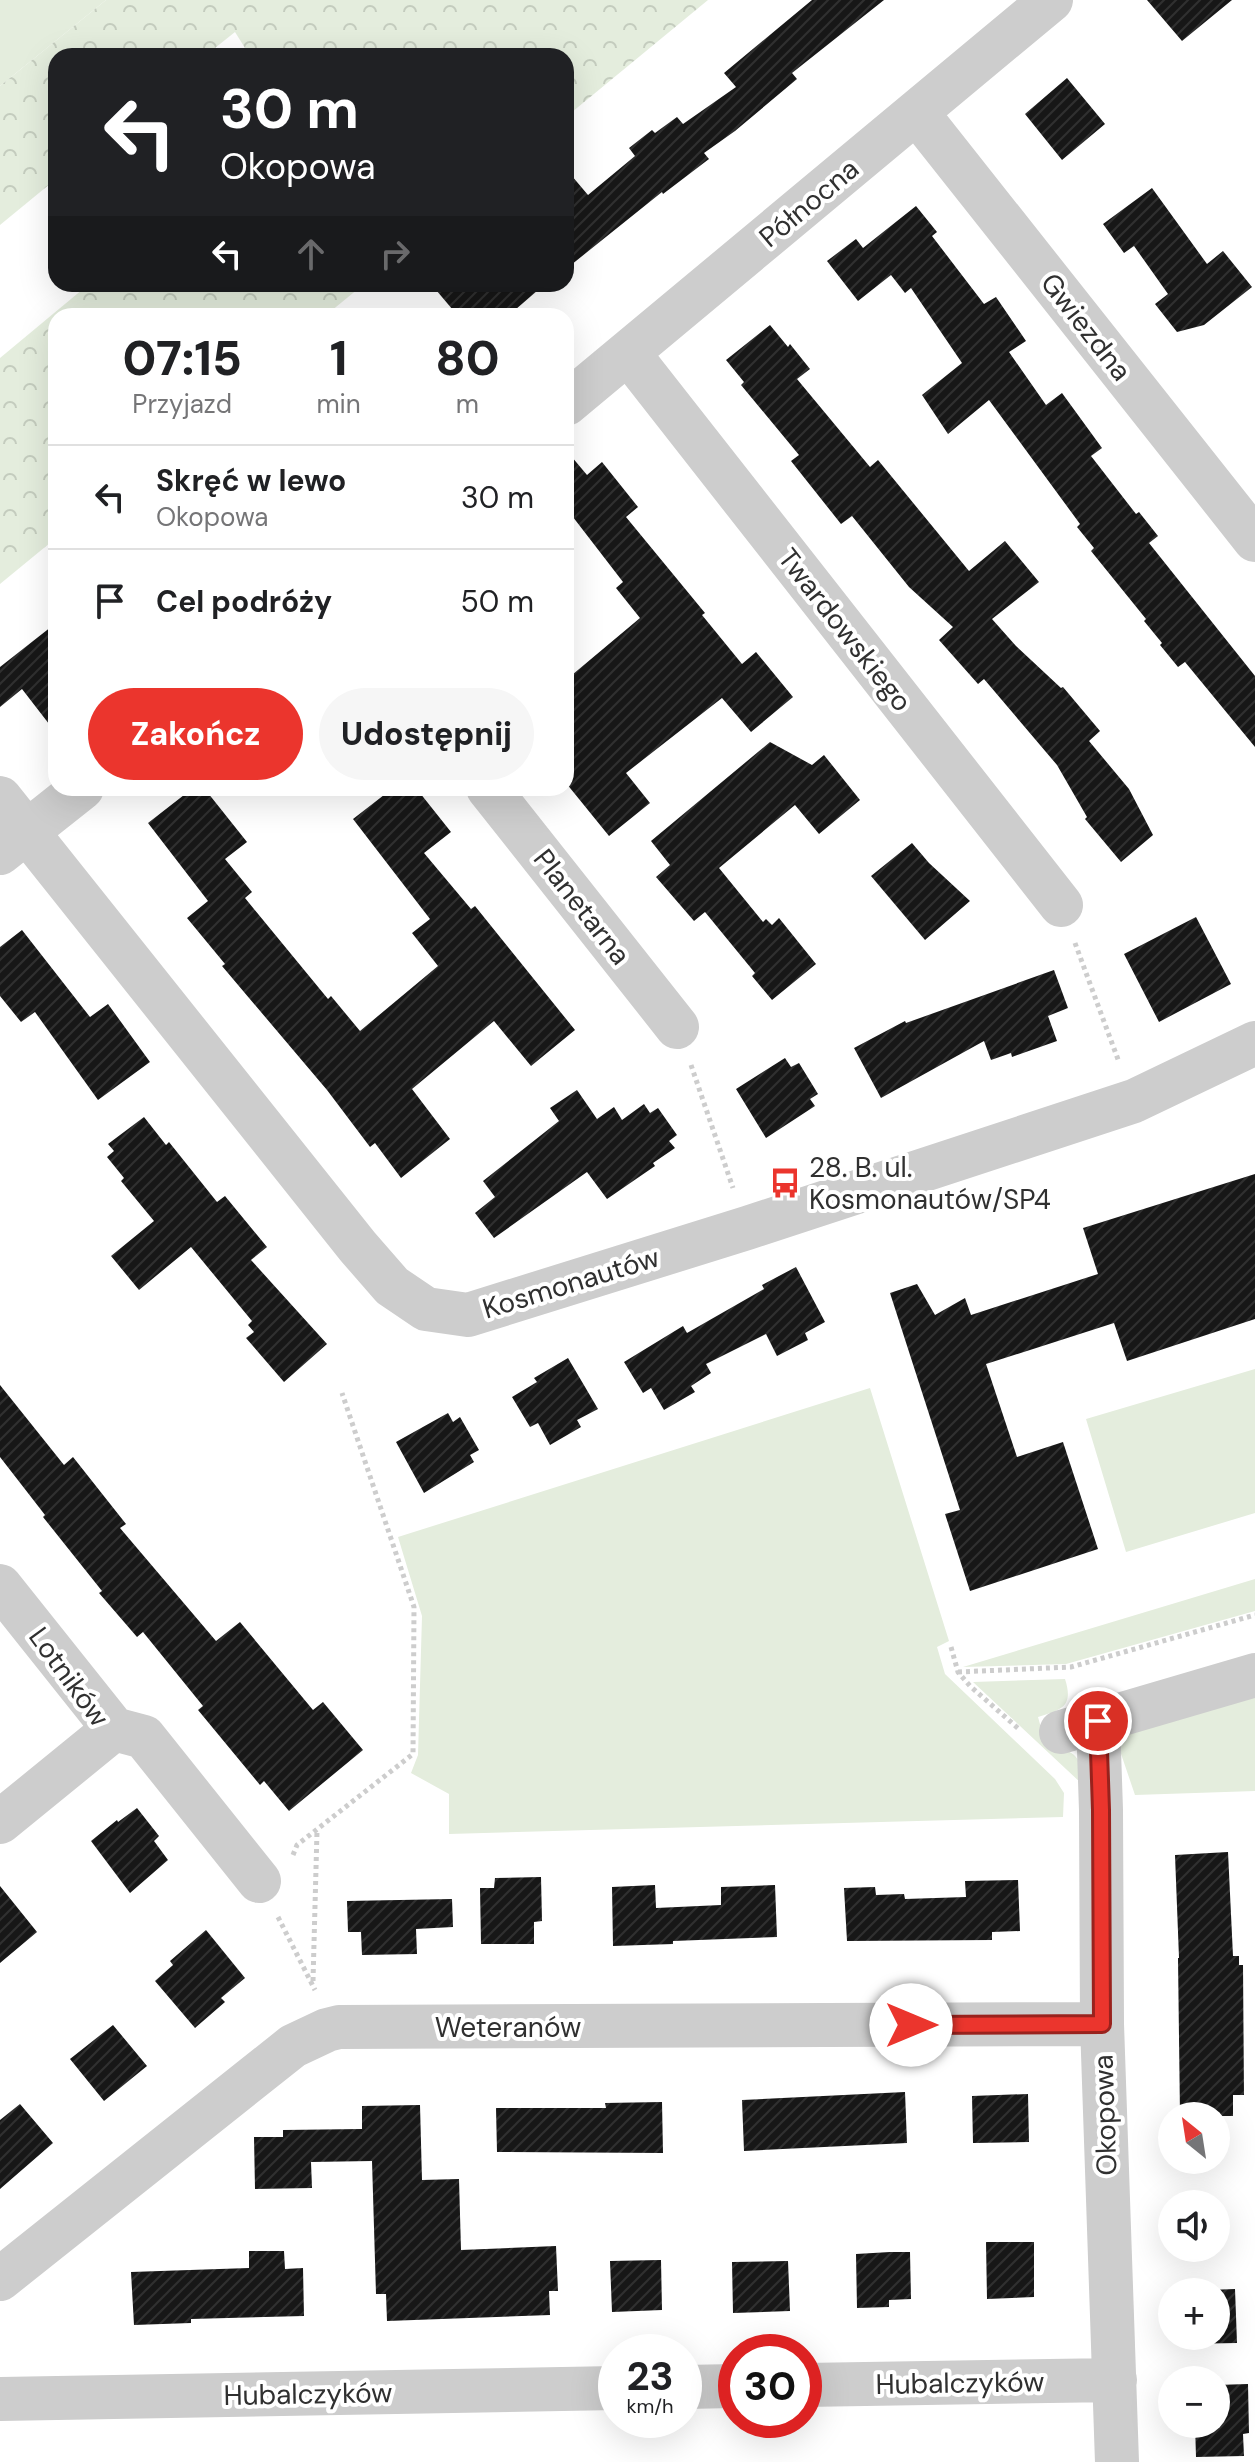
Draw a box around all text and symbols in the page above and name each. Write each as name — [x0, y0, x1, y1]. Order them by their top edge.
text: 30 m — [220, 72, 359, 145]
icon: left — [88, 80, 192, 184]
text: Okopowa — [220, 143, 376, 190]
street label: Północna — [752, 151, 866, 255]
icon: left — [205, 232, 249, 276]
icon: ahead — [289, 232, 333, 276]
icon: right — [373, 232, 417, 276]
street label: Gwiezdna — [1032, 266, 1140, 388]
text: 07:15 — [122, 327, 242, 390]
text: 1 — [330, 327, 347, 390]
text: 80 — [435, 327, 500, 390]
text: Przyjazd — [132, 387, 232, 421]
text: min — [316, 387, 361, 421]
text: m — [456, 387, 479, 421]
text: Skręć w lewo — [156, 461, 346, 500]
icon: left — [88, 475, 132, 519]
text: 30 m — [461, 478, 534, 517]
text: Okopowa — [156, 500, 268, 534]
street label: Twardowskiego — [770, 541, 920, 719]
icon: arrive — [88, 579, 132, 623]
text: Cel podróży — [156, 582, 332, 621]
text: 50 m — [460, 582, 534, 621]
button: Zakończ — [88, 688, 303, 780]
button: Udostępnij — [319, 688, 534, 780]
street label: Planetarna — [525, 842, 639, 972]
place label: 28. B. ul. Kosmonautów/SP4 — [809, 1149, 1051, 1218]
bus stop icon: 28. B. ul. Kosmonautów/SP4 — [768, 1166, 802, 1200]
street label: Kosmonautów — [478, 1239, 664, 1327]
street label: Lotników — [20, 1620, 118, 1734]
pin — [1064, 1687, 1132, 1755]
icon: arrive — [1076, 1699, 1120, 1743]
position arrow — [869, 1983, 953, 2067]
street label: Weteranów — [435, 2009, 581, 2046]
street label: Okopowa — [1084, 2054, 1126, 2176]
north arrow — [1158, 2102, 1230, 2174]
map controls — [1158, 2102, 1230, 2438]
button: sound — [1158, 2190, 1230, 2262]
button: + — [1158, 2278, 1230, 2350]
speed limit sign: 30 — [718, 2334, 822, 2438]
text: 23 — [626, 2350, 674, 2402]
street label: Hubalczyków — [875, 2363, 1045, 2403]
button: − — [1158, 2366, 1230, 2438]
street label: Hubalczyków — [223, 2374, 393, 2414]
text: km/h — [626, 2393, 674, 2419]

